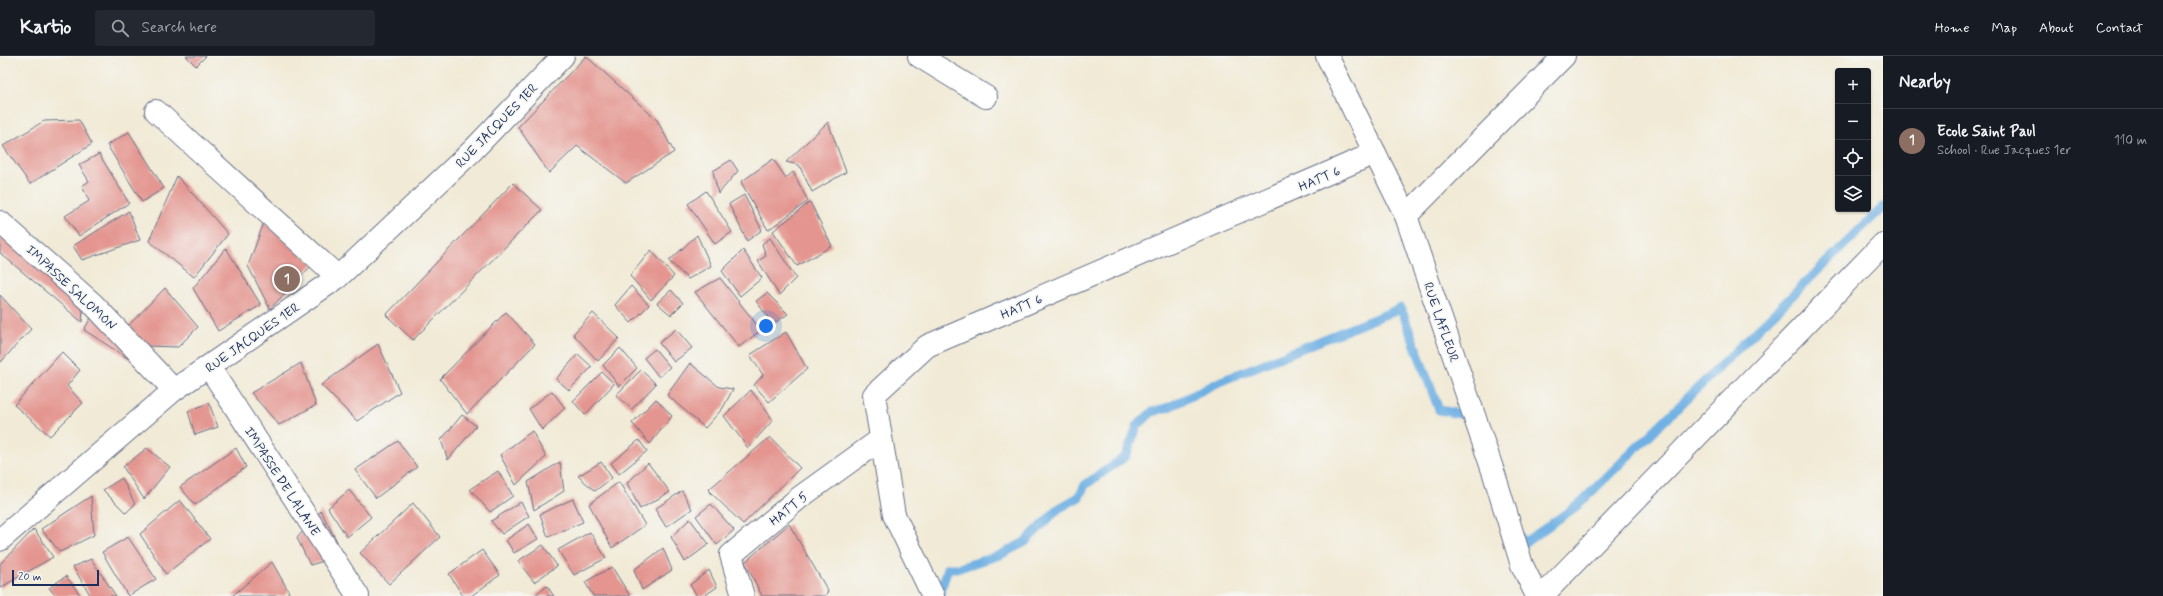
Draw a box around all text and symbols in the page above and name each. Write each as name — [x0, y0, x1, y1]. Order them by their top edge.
search box — [95, 10, 375, 46]
text: Kartio — [20, 15, 71, 40]
icon: search — [109, 17, 131, 39]
text: Search here — [141, 18, 217, 38]
text: Home — [1935, 19, 1969, 37]
text: Map — [1991, 19, 2017, 37]
text: About — [2039, 19, 2074, 37]
text: Contact — [2096, 19, 2143, 37]
map controls — [1835, 68, 1871, 212]
button: + — [1835, 68, 1871, 104]
text: Nearby — [1899, 71, 1951, 93]
street label: RUE JACQUES 1ER — [452, 80, 542, 172]
button: − — [1835, 104, 1871, 140]
text: Ecole Saint Paul — [1937, 122, 2036, 142]
text: 1 — [1909, 132, 1915, 149]
text: 110 m — [2114, 132, 2147, 149]
button: locate — [1835, 140, 1871, 176]
text: School · Rue Jacques 1er — [1937, 142, 2071, 159]
street label: HATT 6 — [1296, 163, 1343, 196]
button: layers — [1835, 176, 1871, 212]
street label: IMPASSE SALOMON — [22, 242, 120, 335]
pin: 1 — [274, 264, 300, 294]
street label: RUE LAFLEUR — [1419, 280, 1462, 365]
street label: HATT 6 — [998, 291, 1045, 324]
street label: RUE JACQUES 1ER — [202, 299, 304, 377]
your location — [756, 316, 776, 336]
street label: IMPASSE DE LALANE — [240, 424, 324, 540]
street label: HATT 5 — [766, 488, 812, 530]
scale bar — [12, 568, 99, 587]
text: 20 m — [18, 570, 41, 584]

